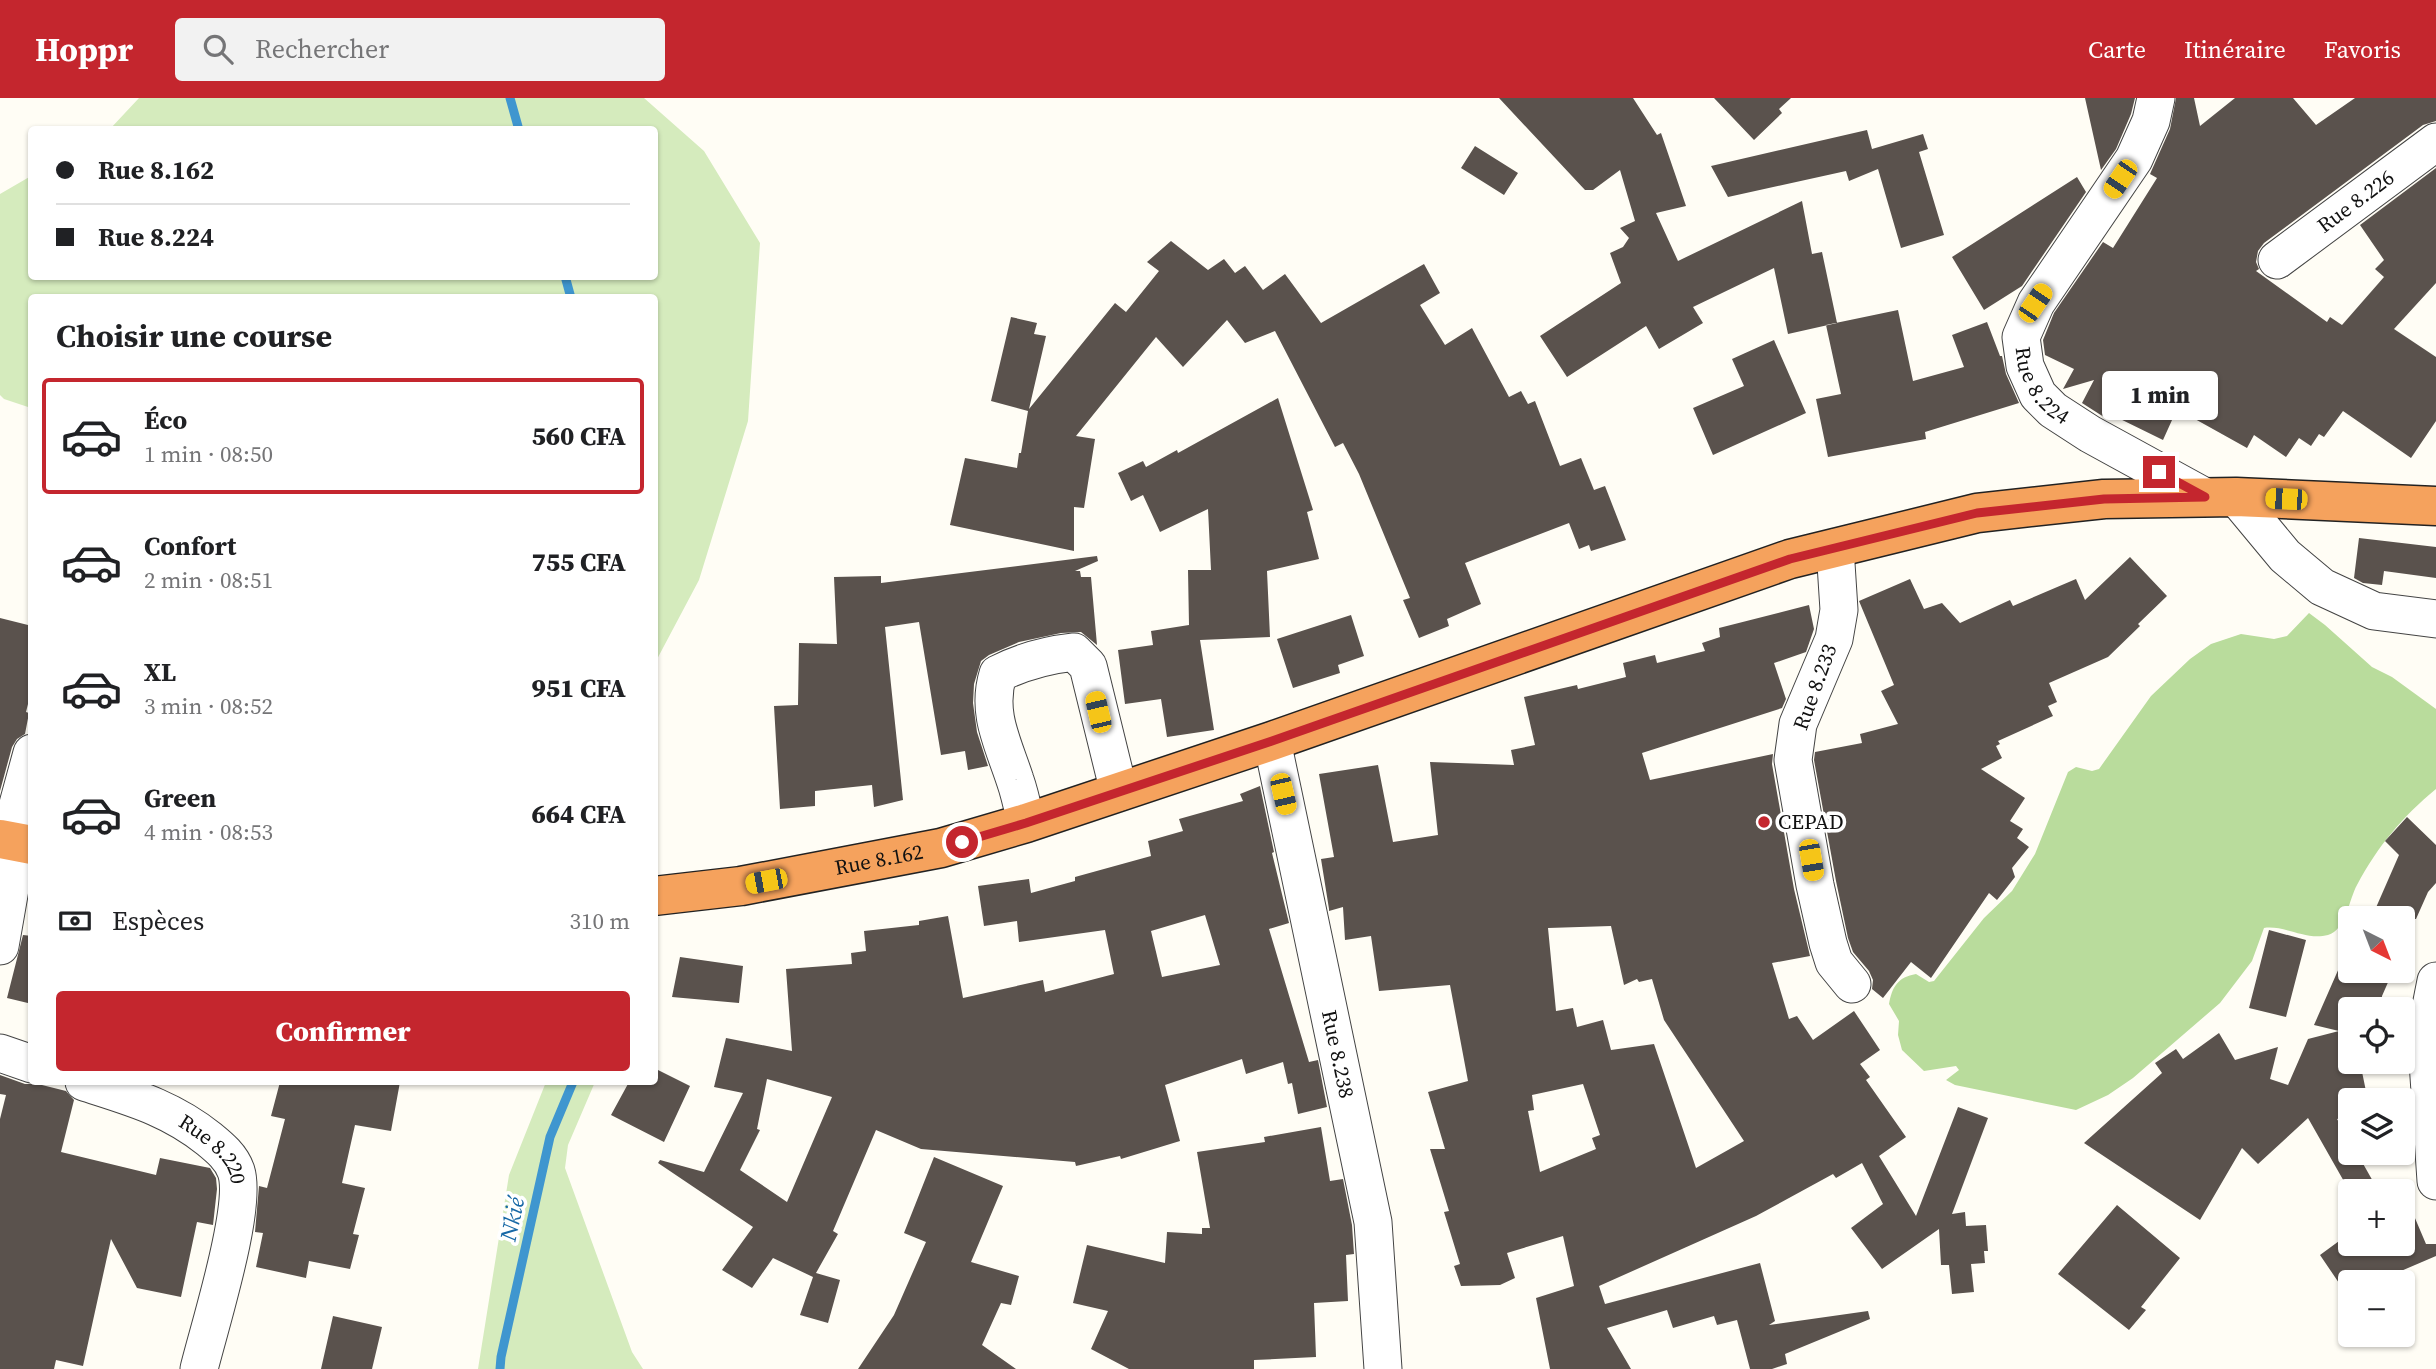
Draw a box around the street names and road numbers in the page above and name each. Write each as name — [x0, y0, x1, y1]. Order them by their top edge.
street label: Rue 8.226 — [2311, 163, 2400, 239]
street label: Rue 8.224 — [2008, 345, 2076, 431]
street label: Rue 8.233 — [1786, 640, 1843, 734]
street label: Rue 8.162 — [832, 837, 926, 882]
street label: Rue 8.238 — [1315, 1007, 1362, 1101]
street label: Rue 8.220 — [174, 1107, 253, 1186]

